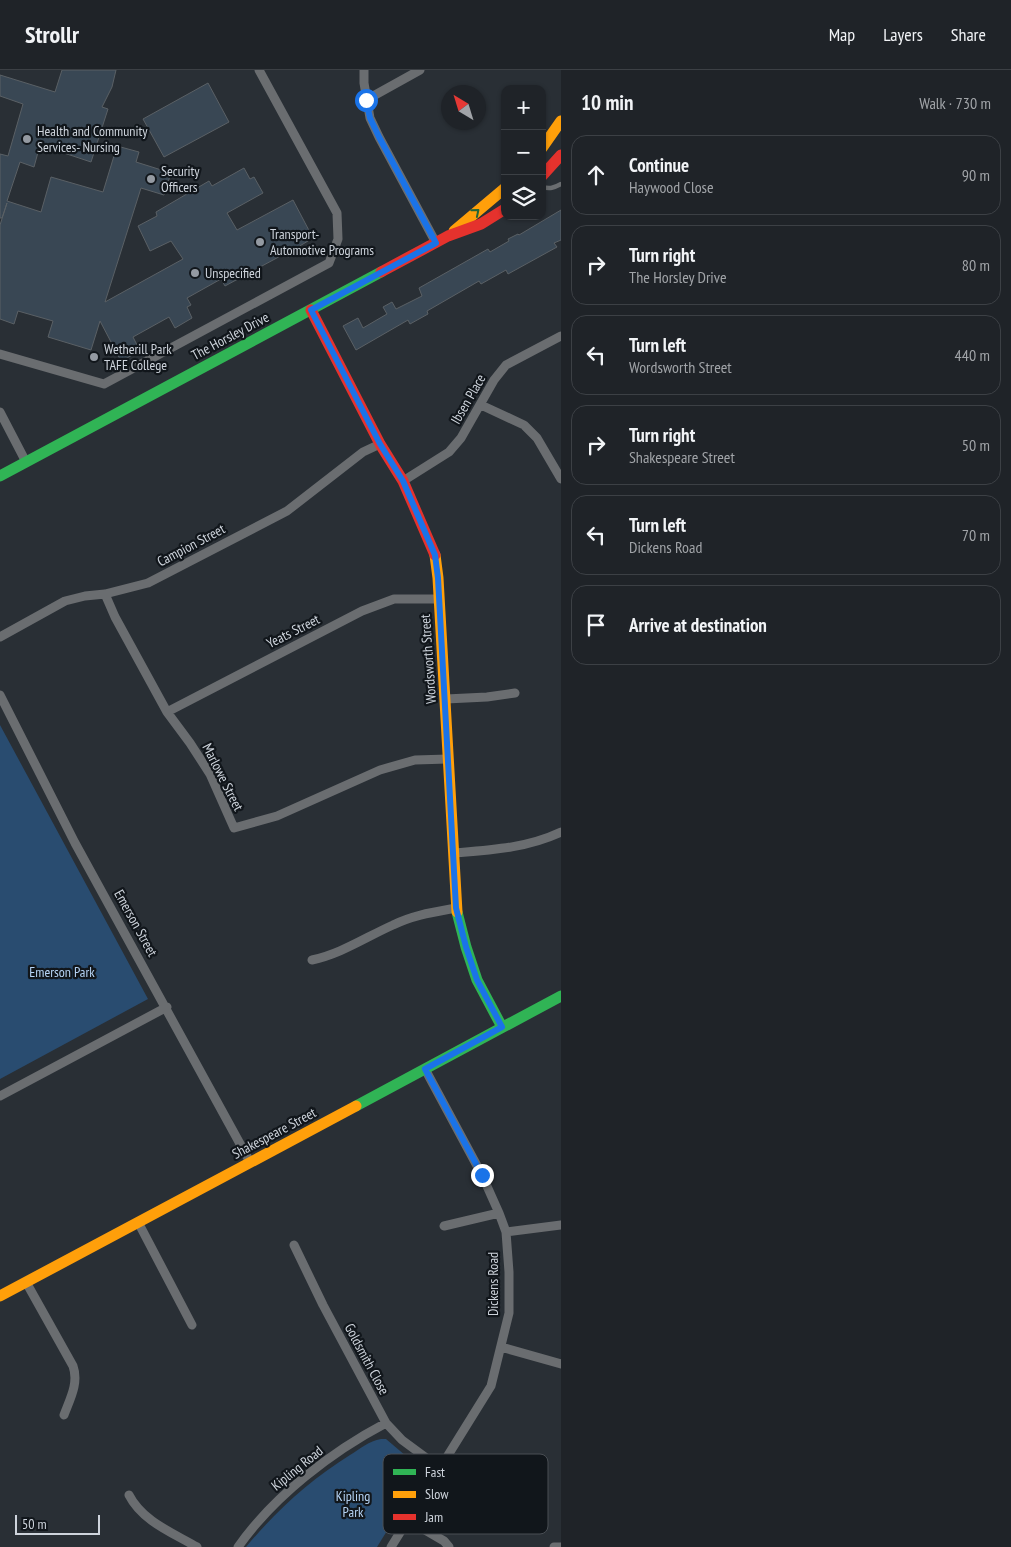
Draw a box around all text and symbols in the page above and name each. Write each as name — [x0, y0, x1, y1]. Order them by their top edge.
text: Strollr — [25, 19, 79, 50]
text: Map — [829, 23, 855, 46]
text: Layers — [883, 23, 923, 46]
text: Share — [951, 23, 986, 46]
north arrow — [441, 85, 486, 130]
map controls — [501, 85, 546, 220]
button: + — [501, 85, 546, 130]
route start — [355, 89, 378, 112]
text: 10 min — [581, 89, 633, 116]
text: Walk · 730 m — [919, 93, 991, 113]
place label: Health and Community Services- Nursing — [37, 122, 148, 156]
button: − — [501, 130, 546, 175]
marker: Health and Community Services- Nursing — [21, 133, 33, 145]
text: Continue — [629, 153, 689, 177]
icon: ahead — [582, 161, 610, 189]
place label: Security Officers — [161, 162, 200, 196]
text: 90 m — [962, 165, 990, 185]
marker: Security Officers — [145, 173, 157, 185]
button: layers — [501, 175, 546, 220]
text: Haywood Close — [629, 177, 714, 197]
one-way arrow — [470, 209, 479, 217]
place label: Transport- Automotive Programs — [270, 225, 374, 259]
marker: Transport- Automotive Programs — [254, 236, 266, 248]
text: Turn right — [629, 243, 695, 267]
icon: right — [582, 251, 610, 279]
text: 80 m — [962, 255, 990, 275]
place label: Unspecified — [205, 264, 261, 282]
marker: Unspecified — [189, 267, 201, 279]
text: The Horsley Drive — [629, 267, 727, 287]
street label: The Horsley Drive — [188, 308, 272, 364]
text: Turn left — [629, 333, 686, 357]
place label: Wetherill Park TAFE College — [104, 340, 172, 374]
icon: left — [582, 341, 610, 369]
text: 440 m — [955, 345, 990, 365]
marker: Wetherill Park TAFE College — [88, 351, 100, 363]
text: Wordsworth Street — [629, 357, 732, 377]
street label: Ibsen Place — [447, 371, 490, 427]
text: Turn right — [629, 423, 695, 447]
icon: right — [582, 431, 610, 459]
text: 50 m — [962, 435, 990, 455]
text: Shakespeare Street — [629, 447, 735, 467]
text: Turn left — [629, 513, 686, 537]
street label: Campion Street — [154, 520, 228, 570]
icon: left — [582, 521, 610, 549]
text: 70 m — [962, 525, 990, 545]
text: Dickens Road — [629, 537, 702, 557]
street label: Yeats Street — [263, 610, 323, 652]
icon: arrive — [582, 611, 610, 639]
street label: Wordsworth Street — [416, 613, 440, 704]
text: Arrive at destination — [629, 613, 767, 637]
street label: Marlowe Street — [198, 740, 248, 814]
street label: Emerson Street — [110, 886, 162, 960]
park label: Emerson Park — [29, 963, 95, 981]
street label: Shakespeare Street — [229, 1103, 319, 1163]
route end — [471, 1164, 494, 1187]
street label: Dickens Road — [484, 1252, 502, 1316]
street label: Goldsmith Close — [341, 1320, 393, 1398]
street label: Kipling Road — [267, 1442, 327, 1494]
legend — [383, 1454, 548, 1534]
text: Fast — [425, 1463, 445, 1481]
text: Slow — [425, 1485, 449, 1503]
park label: Kipling Park — [336, 1487, 370, 1521]
text: Jam — [424, 1508, 443, 1526]
scale bar — [15, 1512, 100, 1535]
text: 50 m — [22, 1515, 47, 1533]

